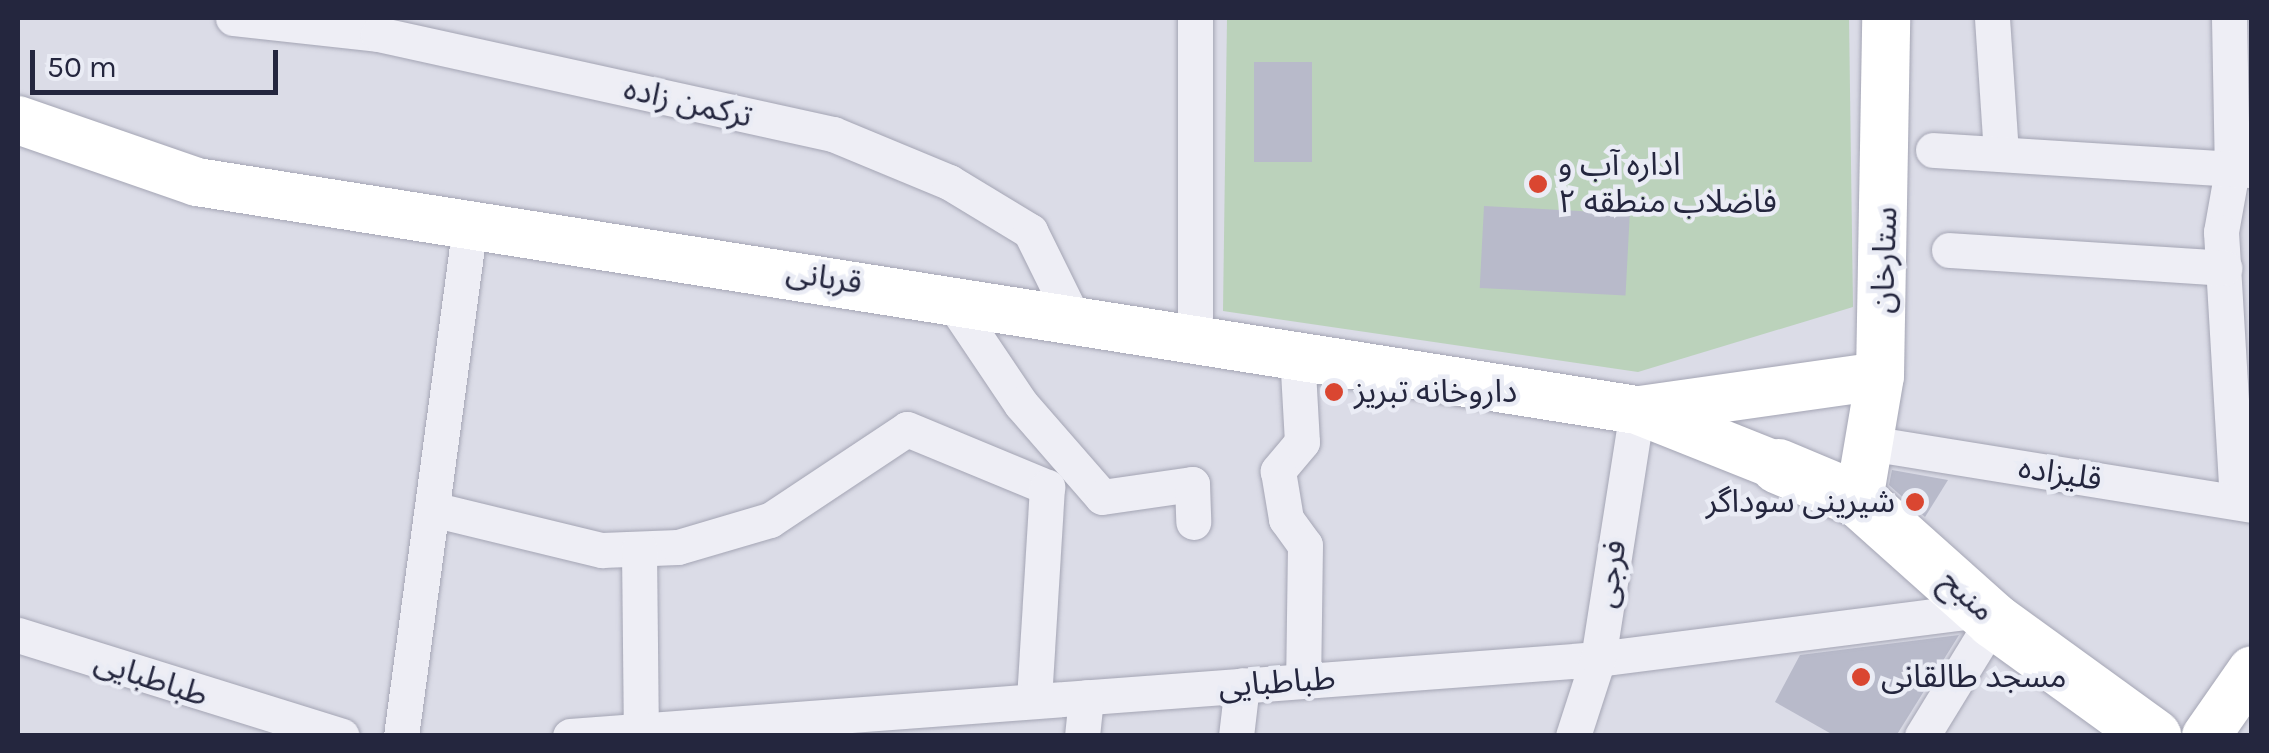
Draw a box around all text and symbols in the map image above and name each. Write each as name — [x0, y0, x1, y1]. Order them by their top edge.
scale bar — [35, 30, 282, 92]
text: 50 m — [47, 49, 117, 85]
street label: ترکمن زاده — [620, 70, 756, 136]
place label: اداره آب و فاضلاب منطقه ۲ — [1558, 147, 1777, 222]
marker: اداره آب و فاضلاب منطقه ۲ — [1527, 173, 1549, 195]
street label: ستارخان — [1864, 206, 1906, 314]
street label: قربانی — [783, 253, 865, 303]
place label: داروخانه تبریز — [1354, 373, 1517, 411]
marker: داروخانه تبریز — [1323, 381, 1345, 403]
street label: قلیزاده — [2016, 449, 2104, 499]
place label: شیرینی سوداگر — [1706, 483, 1895, 521]
marker: شیرینی سوداگر — [1904, 491, 1926, 513]
street label: فرجی — [1587, 537, 1635, 611]
street label: منبح — [1932, 562, 2002, 630]
street label: طباطبایی — [89, 643, 213, 715]
place label: مسجد طالقانی — [1881, 658, 2067, 696]
street label: طباطبایی — [1217, 660, 1337, 706]
marker: مسجد طالقانی — [1850, 666, 1872, 688]

